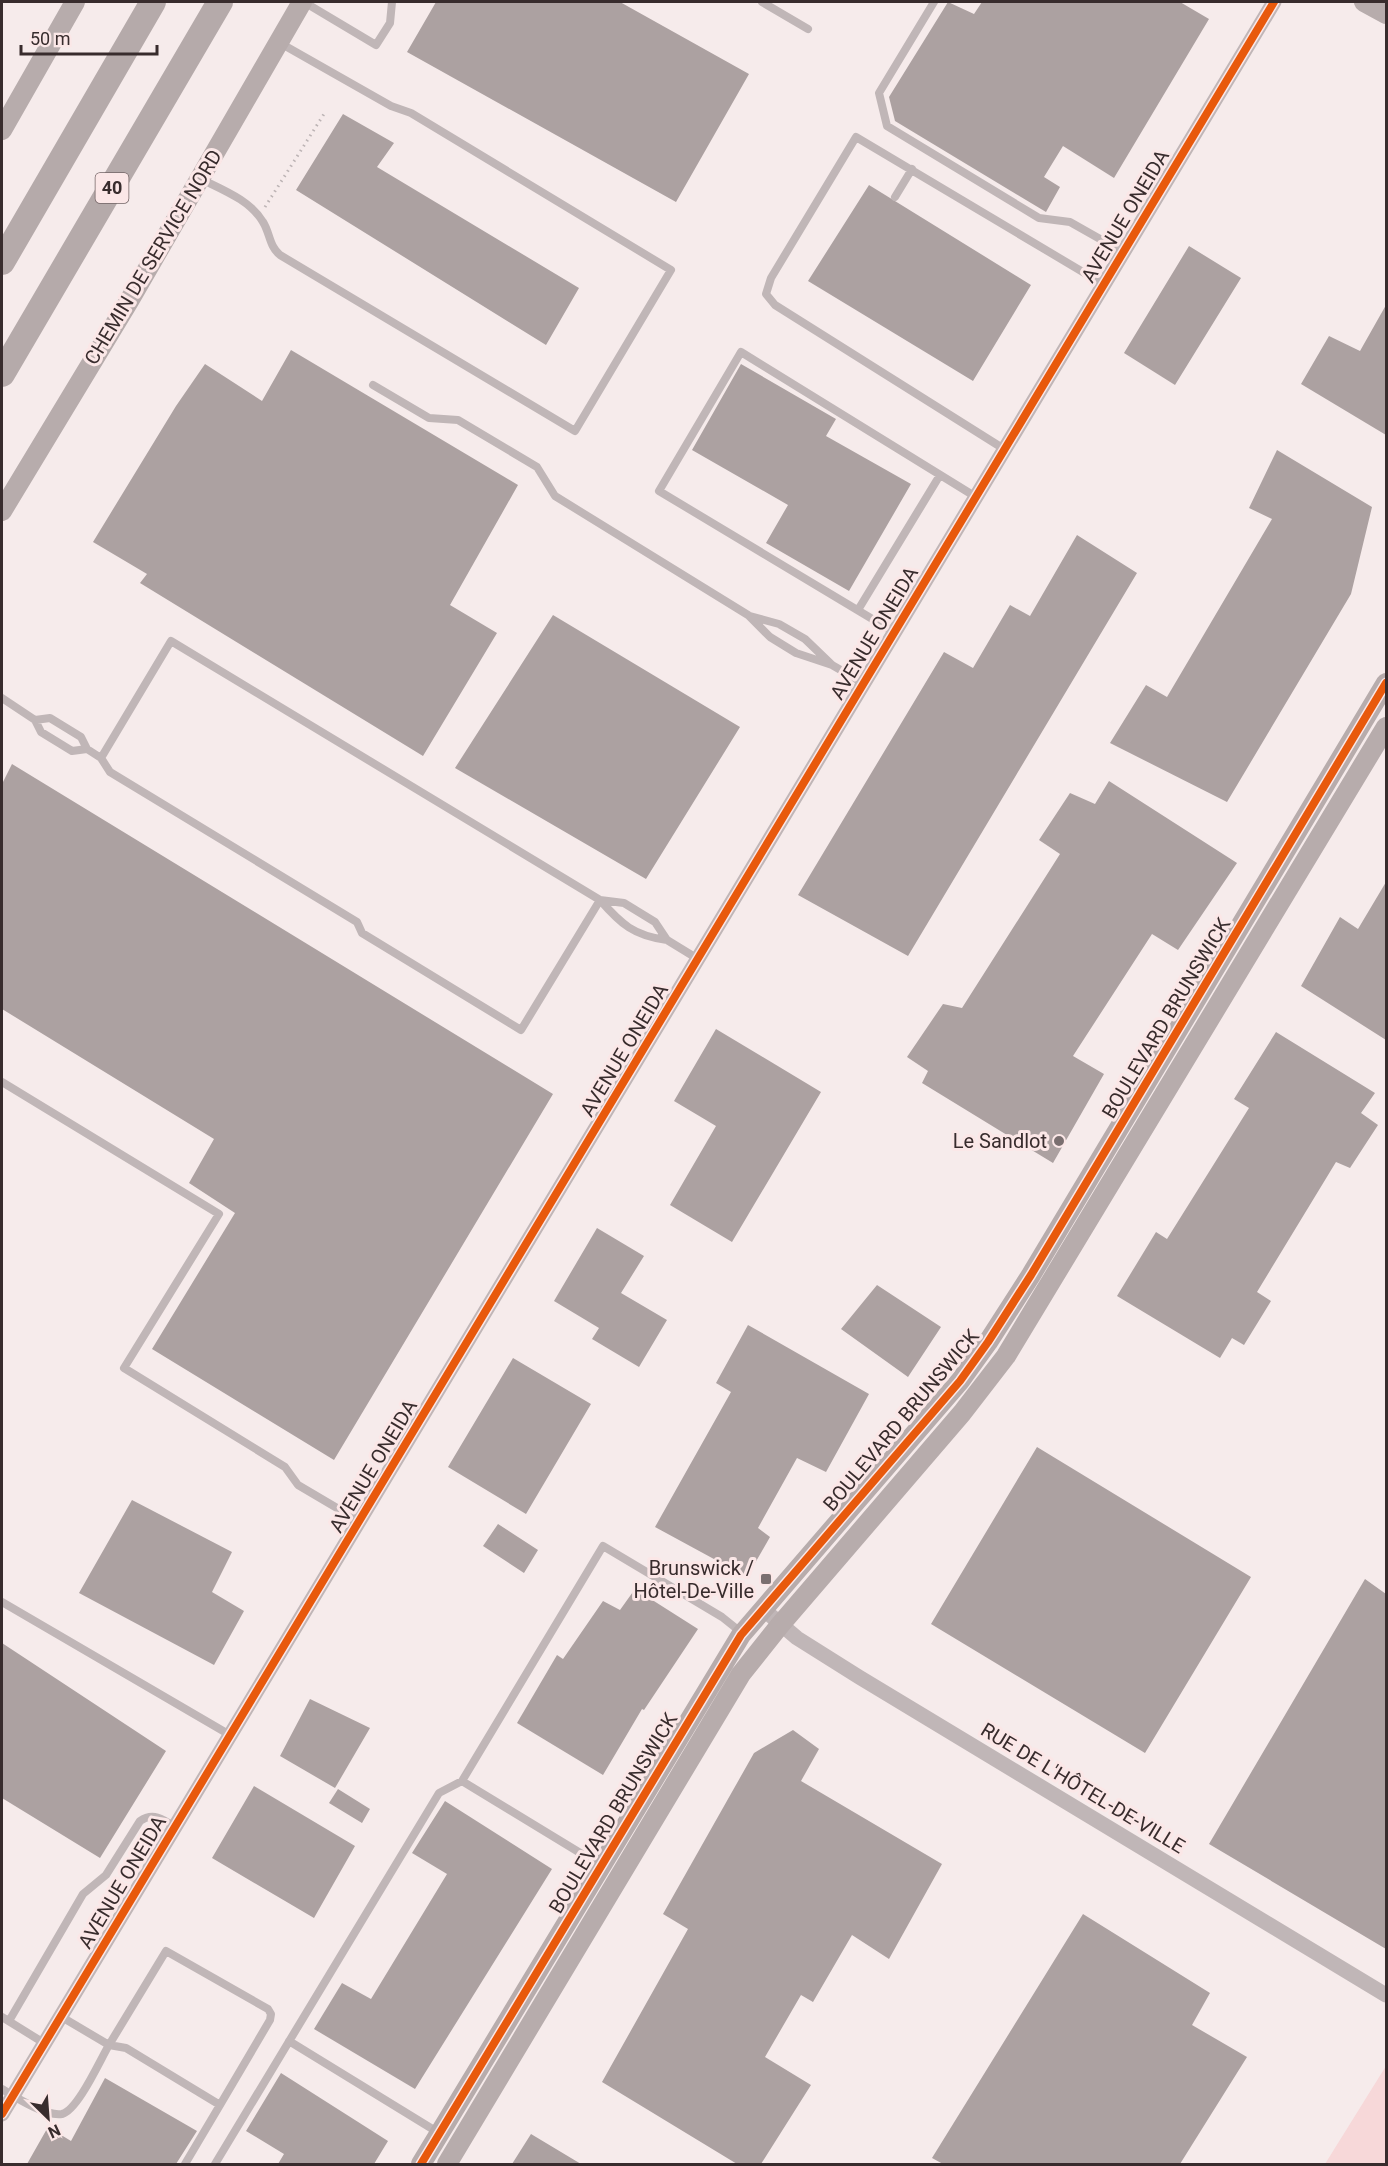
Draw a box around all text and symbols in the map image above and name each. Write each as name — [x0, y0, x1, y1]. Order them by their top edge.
scale bar — [21, 18, 158, 56]
text: 50 m — [30, 28, 70, 49]
street label: CHEMIN DE SERVICE NORD — [79, 145, 227, 369]
street label: AVENUE ONEIDA — [1076, 145, 1174, 287]
road number: 40 — [96, 173, 128, 203]
street label: AVENUE ONEIDA — [825, 562, 923, 704]
street label: BOULEVARD BRUNSWICK — [1097, 913, 1236, 1123]
street label: AVENUE ONEIDA — [575, 979, 673, 1121]
place label: Le Sandlot — [953, 1129, 1047, 1153]
marker: Le Sandlot — [1052, 1134, 1066, 1148]
street label: BOULEVARD BRUNSWICK — [818, 1324, 984, 1516]
street label: AVENUE ONEIDA — [324, 1395, 422, 1537]
place label: Brunswick / Hôtel-De-Ville — [634, 1556, 754, 1603]
marker: Brunswick / Hôtel-De-Ville — [759, 1572, 773, 1586]
street label: BOULEVARD BRUNSWICK — [544, 1708, 683, 1918]
street label: RUE DE L'HÔTEL-DE-VILLE — [977, 1718, 1189, 1858]
street label: AVENUE ONEIDA — [73, 1811, 171, 1953]
north arrow — [18, 2088, 78, 2148]
text: N — [45, 2120, 63, 2142]

